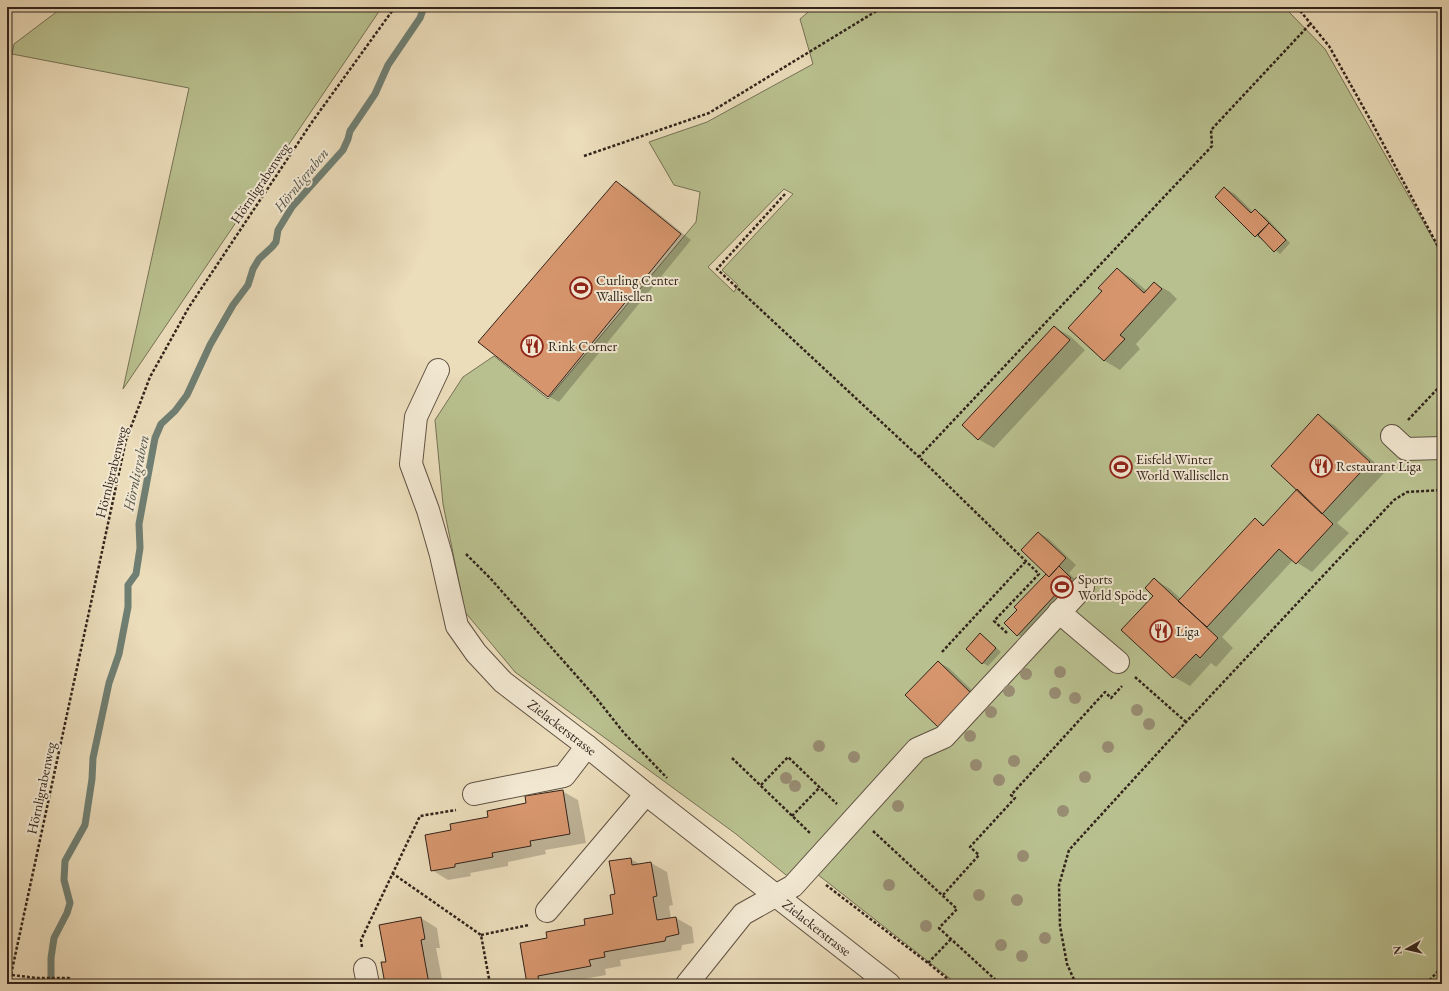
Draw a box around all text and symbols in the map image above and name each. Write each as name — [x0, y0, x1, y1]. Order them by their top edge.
street label: Hörnligrabenweg — [226, 138, 294, 227]
water label: Hörnligraben — [268, 144, 332, 216]
place label: Curling Center Wallisellen — [596, 271, 679, 305]
sports icon: Curling Center Wallisellen — [568, 275, 594, 301]
restaurant icon: Rink Corner — [519, 333, 545, 359]
place label: Rink Corner — [548, 337, 618, 355]
street label: Hörnligrabenweg — [91, 423, 131, 520]
water label: Hörnligraben — [118, 433, 153, 514]
place label: Eisfeld Winter World Wallisellen — [1136, 450, 1230, 484]
restaurant icon: Restaurant Liga — [1308, 453, 1334, 479]
sports icon: Eisfeld Winter World Wallisellen — [1108, 454, 1134, 480]
place label: Restaurant Liga — [1336, 457, 1422, 475]
place label: Sports World Spöde — [1078, 570, 1148, 604]
sports icon: Sports World Spöde — [1049, 574, 1075, 600]
restaurant icon: Liga — [1148, 618, 1174, 644]
place label: Liga — [1176, 622, 1200, 640]
street label: Zielackerstrasse — [524, 695, 601, 760]
street label: Hörnligrabenweg — [22, 739, 60, 836]
street label: Zielackerstrasse — [779, 895, 855, 960]
north arrow — [1387, 929, 1427, 969]
text: N — [1390, 945, 1405, 956]

